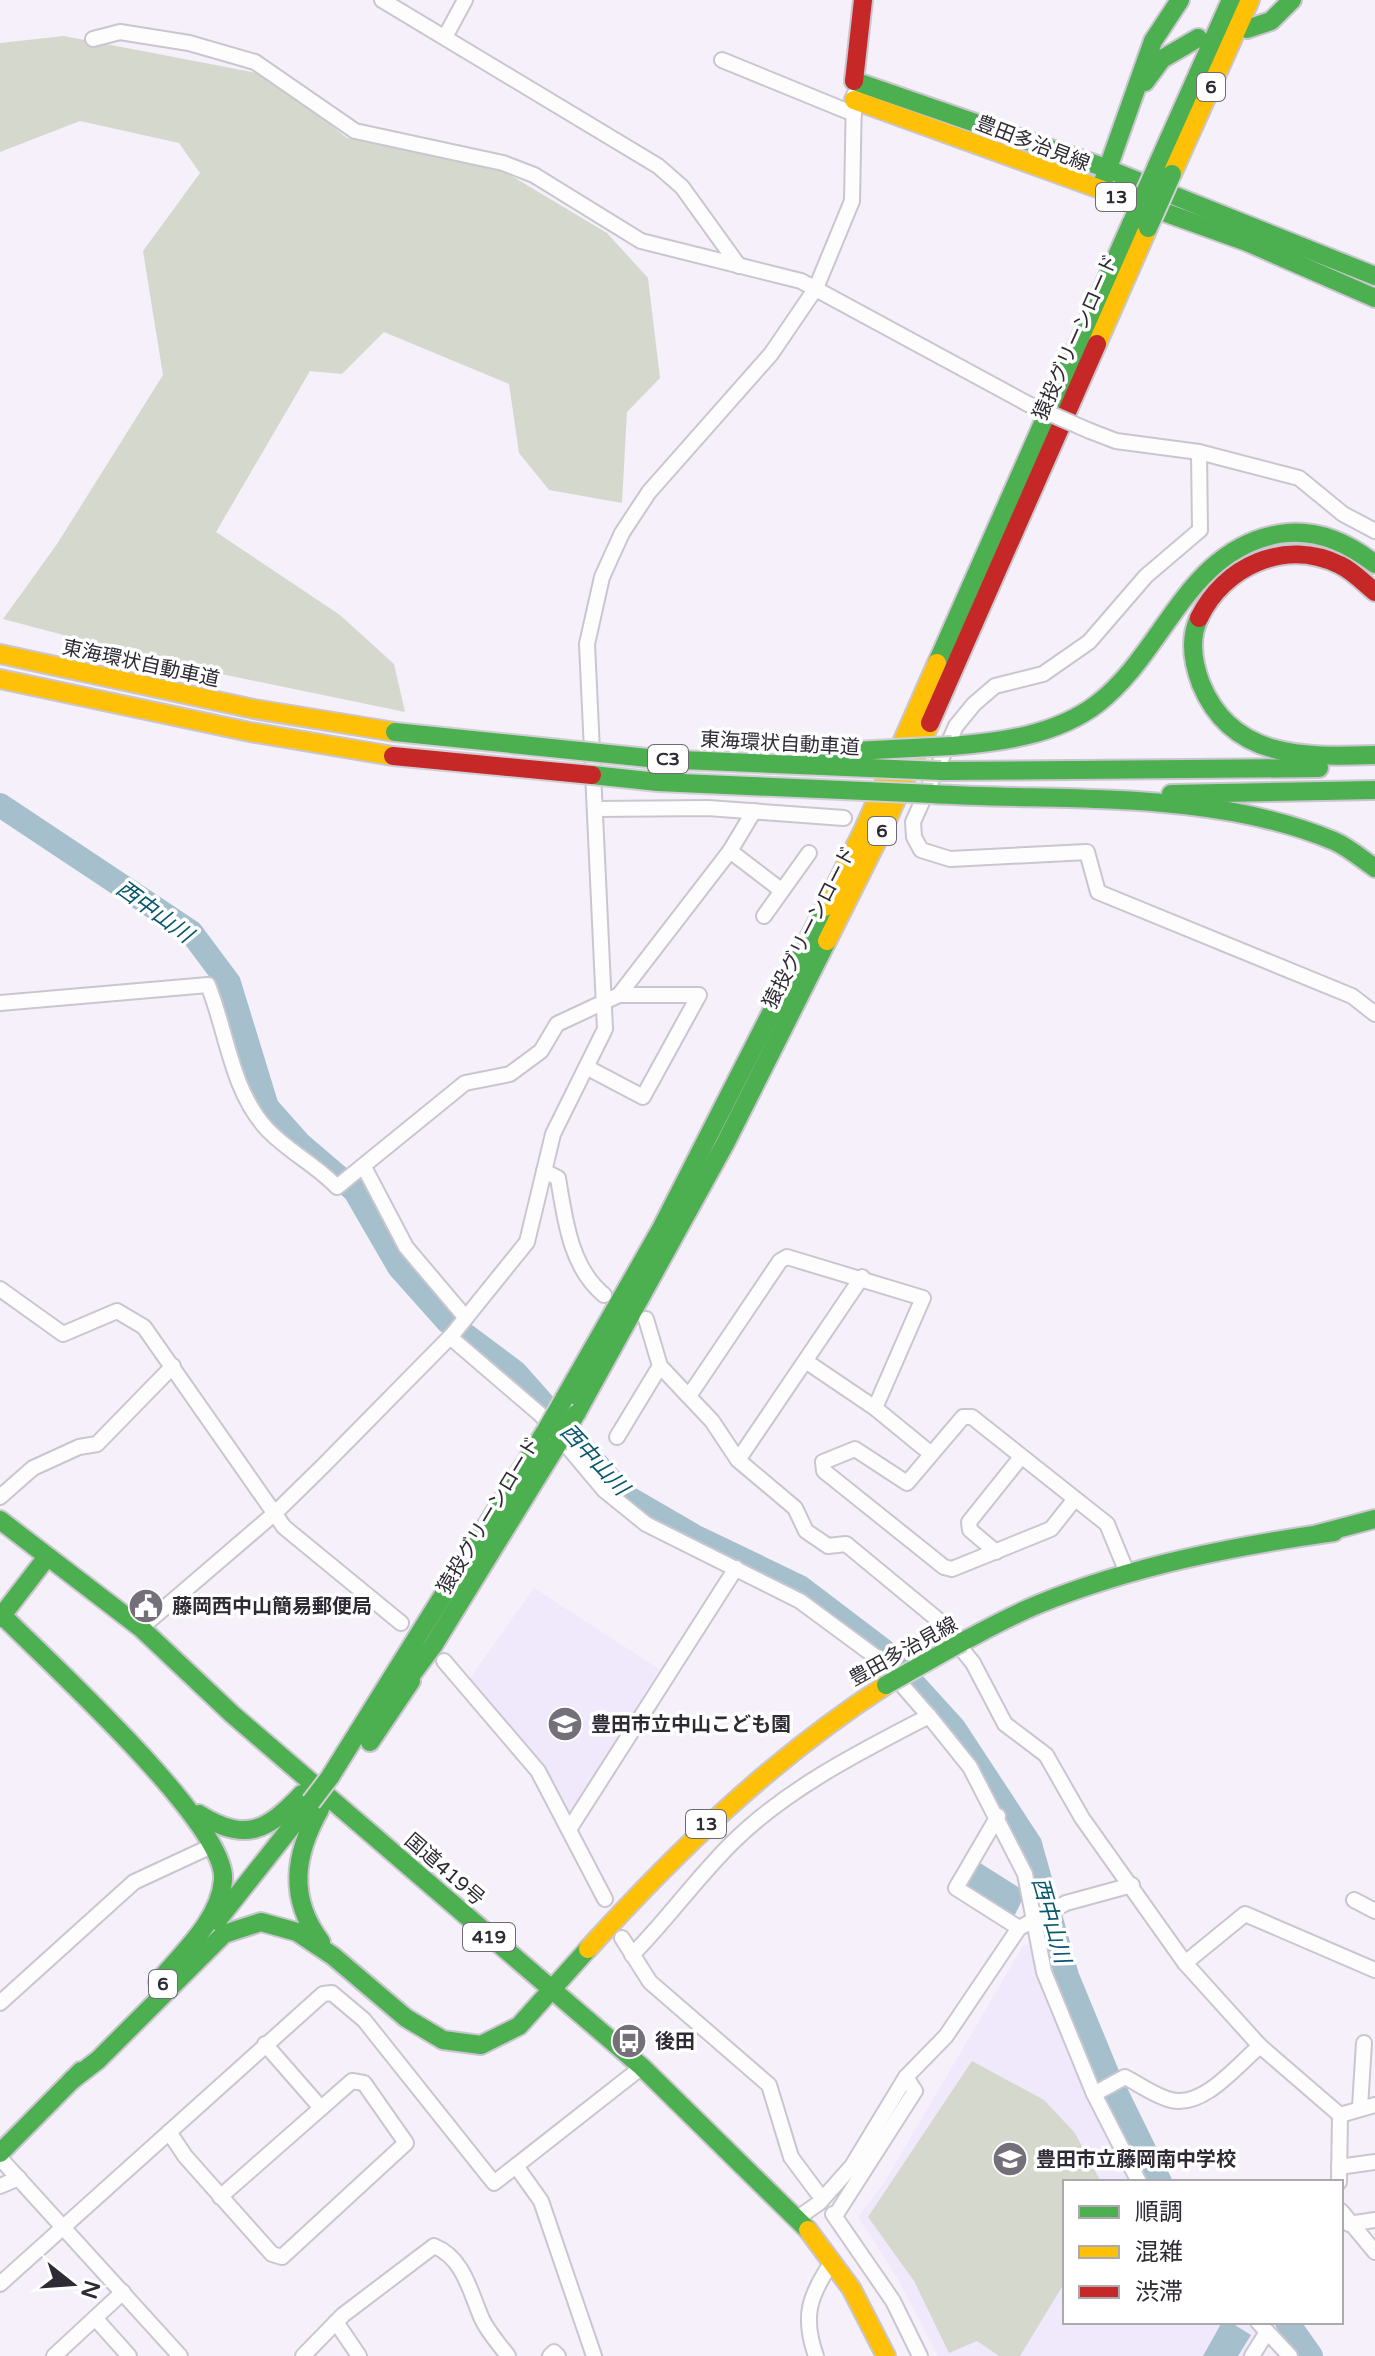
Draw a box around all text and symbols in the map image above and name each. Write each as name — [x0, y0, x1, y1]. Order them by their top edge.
road number: 6 — [1197, 73, 1225, 101]
street label: 豊田多治見線 — [972, 111, 1093, 177]
road number: 13 — [1096, 183, 1136, 211]
street label: 猿投グリーンロード — [1029, 251, 1123, 424]
street label: 東海環状自動車道 — [60, 636, 222, 692]
street label: 東海環状自動車道 — [699, 728, 860, 760]
road number: C3 — [648, 745, 688, 773]
road number: 6 — [868, 817, 896, 845]
street label: 猿投グリーンロード — [759, 842, 861, 1013]
water label: 西中山川 — [111, 875, 199, 949]
water label: 西中山川 — [555, 1419, 635, 1502]
street label: 猿投グリーンロード — [432, 1433, 545, 1598]
public building icon: 藤岡西中山簡易郵便局 — [127, 1587, 165, 1625]
place label: 藤岡西中山簡易郵便局 — [172, 1595, 372, 1619]
street label: 豊田多治見線 — [845, 1612, 962, 1691]
school or university icon: 豊田市立中山こども園 — [546, 1705, 584, 1743]
place label: 豊田市立中山こども園 — [591, 1713, 791, 1737]
road number: 13 — [686, 1810, 726, 1838]
street label: 国道419号 — [400, 1829, 489, 1911]
water label: 西中山川 — [1026, 1874, 1076, 1968]
road number: 419 — [463, 1923, 515, 1951]
road number: 6 — [149, 1970, 177, 1998]
bus stop icon: 後田 — [610, 2022, 648, 2060]
place label: 後田 — [655, 2030, 695, 2054]
school or university icon: 豊田市立藤岡南中学校 — [991, 2140, 1029, 2178]
place label: 豊田市立藤岡南中学校 — [1036, 2148, 1236, 2172]
legend — [1063, 2180, 1343, 2324]
text: 順調 — [1135, 2198, 1183, 2227]
text: 混雑 — [1135, 2238, 1183, 2267]
north arrow — [32, 2244, 112, 2324]
text: N — [75, 2277, 105, 2302]
text: 渋滞 — [1135, 2278, 1183, 2307]

